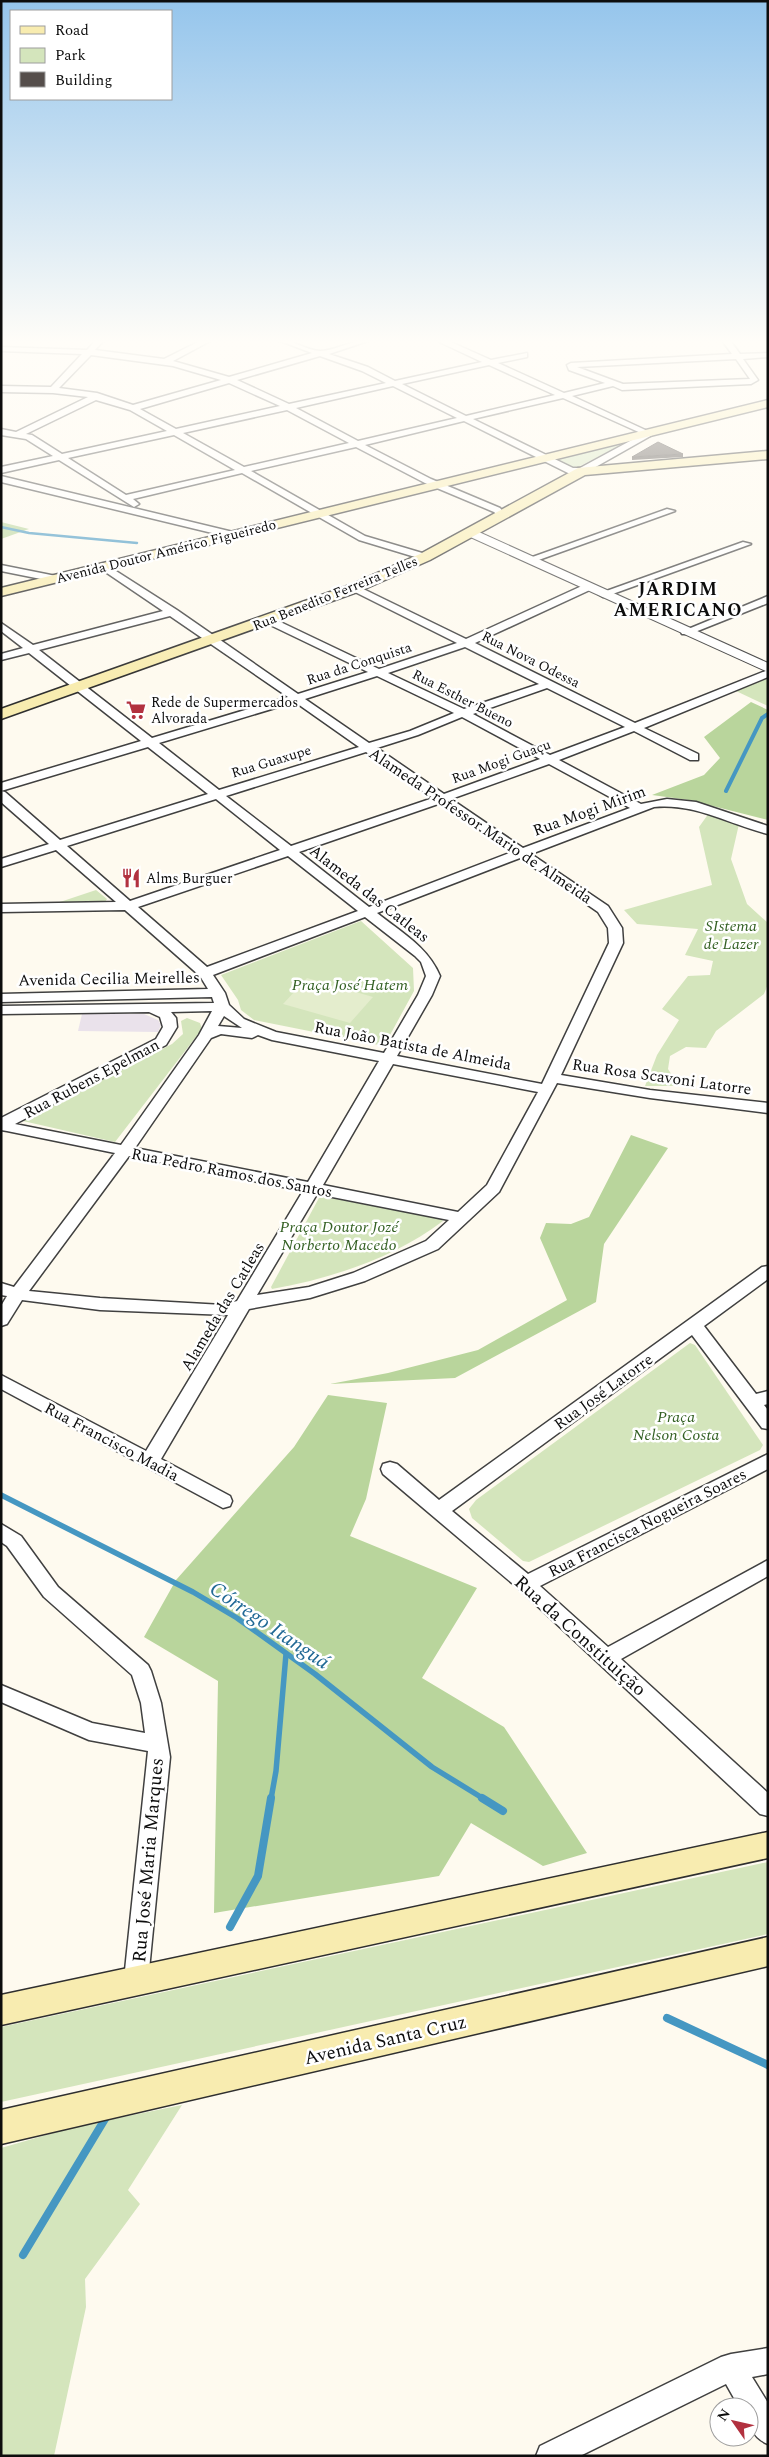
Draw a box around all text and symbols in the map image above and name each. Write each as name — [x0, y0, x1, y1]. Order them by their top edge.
legend — [10, 10, 172, 100]
text: Road — [55, 19, 89, 42]
text: Park — [55, 44, 86, 67]
text: Building — [55, 69, 112, 92]
street label: Avenida Doutor Américo Figueiredo — [54, 514, 278, 589]
street label: Rua Benedito Ferreira Telles — [249, 551, 421, 636]
district label: JARDIM AMERICANO — [614, 576, 743, 624]
street label: Rua Nova Odessa — [478, 626, 584, 693]
street label: Rua da Conquista — [304, 637, 414, 690]
street label: Rua Esther Bueno — [409, 664, 517, 733]
place label: Rede de Supermercados Alvorada — [151, 692, 298, 729]
supermarket icon: Rede de Supermercados Alvorada — [125, 699, 147, 721]
street label: Rua Mogi Guaçu — [449, 734, 554, 789]
street label: Rua Guaxupe — [229, 739, 314, 784]
street label: Alameda Professor Mario de Almeida — [364, 742, 597, 910]
street label: Rua Mogi Mirim — [530, 779, 649, 842]
street label: Alameda das Catleas — [304, 839, 435, 948]
restaurant icon: Alms Burguer — [120, 867, 142, 889]
place label: Alms Burguer — [146, 868, 233, 889]
park label: SIstema de Lazer — [703, 914, 759, 956]
street label: Avenida Cecilia Meirelles — [18, 965, 200, 993]
park label: Praça José Hatem — [292, 973, 409, 997]
street label: Rua João Batista de Almeida — [312, 1015, 514, 1077]
street label: Rua Rubens Epelman — [19, 1033, 164, 1125]
street label: Rua Rosa Scavoni Latorre — [571, 1053, 753, 1101]
street label: Rua Pedro Ramos dos Santos — [129, 1142, 334, 1204]
park label: Praça Doutor Jozé Norberto Macedo — [280, 1215, 400, 1257]
street label: Alameda das Catleas — [175, 1237, 271, 1376]
street label: Rua José Latorre — [549, 1348, 658, 1436]
street label: Rua Francisco Madia — [40, 1396, 183, 1488]
park label: Praça Nelson Costa — [633, 1405, 719, 1447]
street label: Rua Francisca Nogueira Soares — [544, 1462, 751, 1584]
street label: Rua da Constituição — [507, 1569, 653, 1704]
water label: Córrego Itanguá — [203, 1574, 336, 1678]
street label: Rua José Maria Marques — [125, 1757, 172, 1964]
street label: Avenida Santa Cruz — [301, 2008, 470, 2073]
north arrow — [709, 2397, 759, 2447]
text: N — [712, 2404, 736, 2426]

